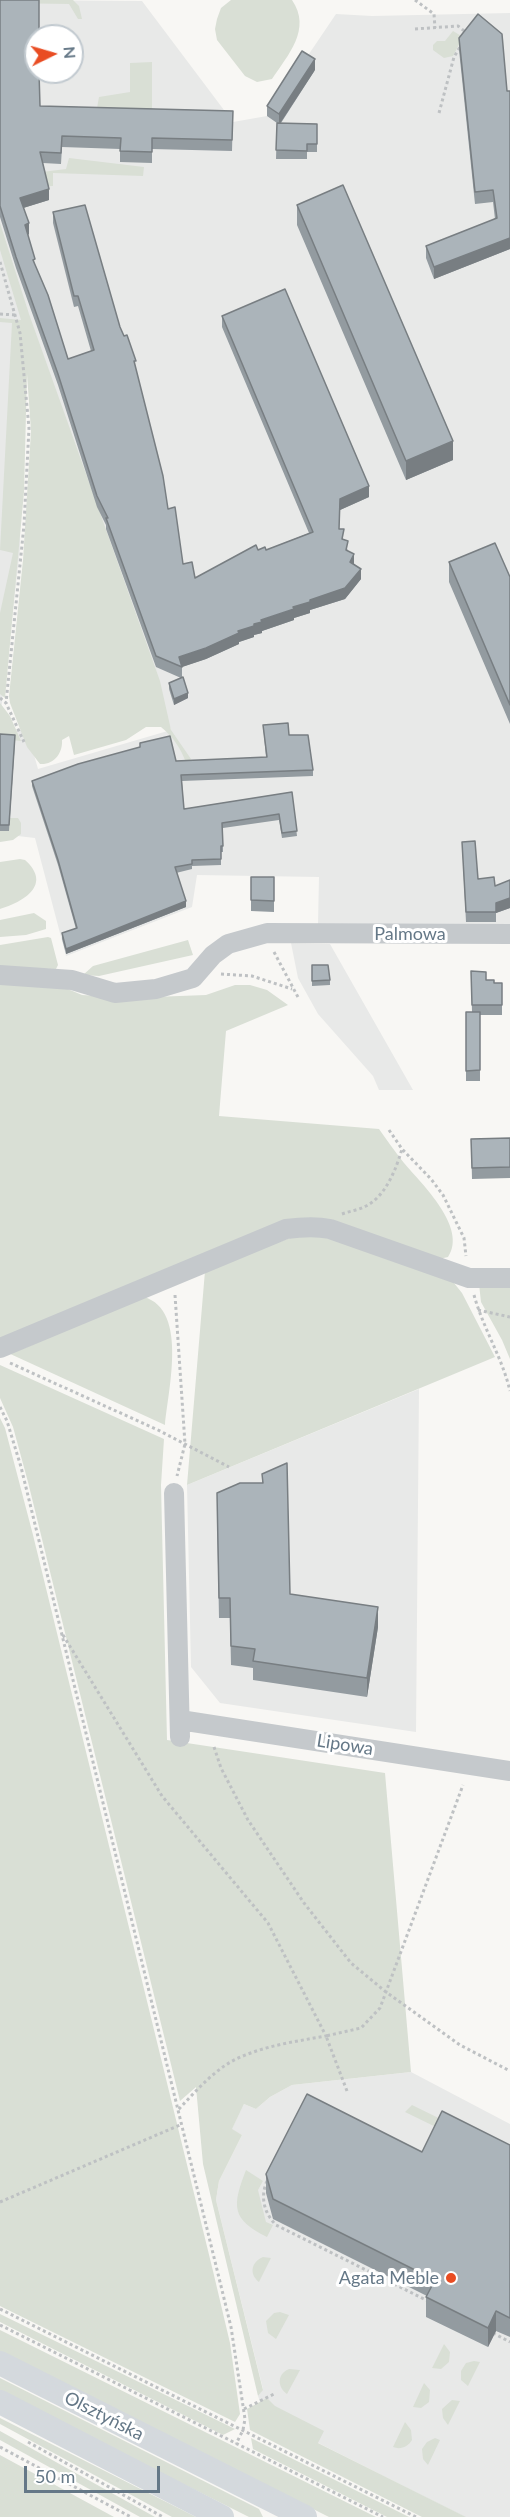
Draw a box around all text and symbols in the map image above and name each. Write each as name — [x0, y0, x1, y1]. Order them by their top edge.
north arrow — [24, 24, 84, 84]
text: N — [60, 46, 80, 60]
street label: Palmowa — [374, 923, 446, 945]
street label: Lipowa — [315, 1730, 375, 1760]
place label: Agata Meble — [339, 2267, 439, 2289]
marker: Agata Meble — [444, 2271, 458, 2285]
street label: Olsztyńska — [61, 2387, 147, 2445]
scale bar — [27, 2454, 164, 2492]
text: 50 m — [35, 2465, 75, 2487]

